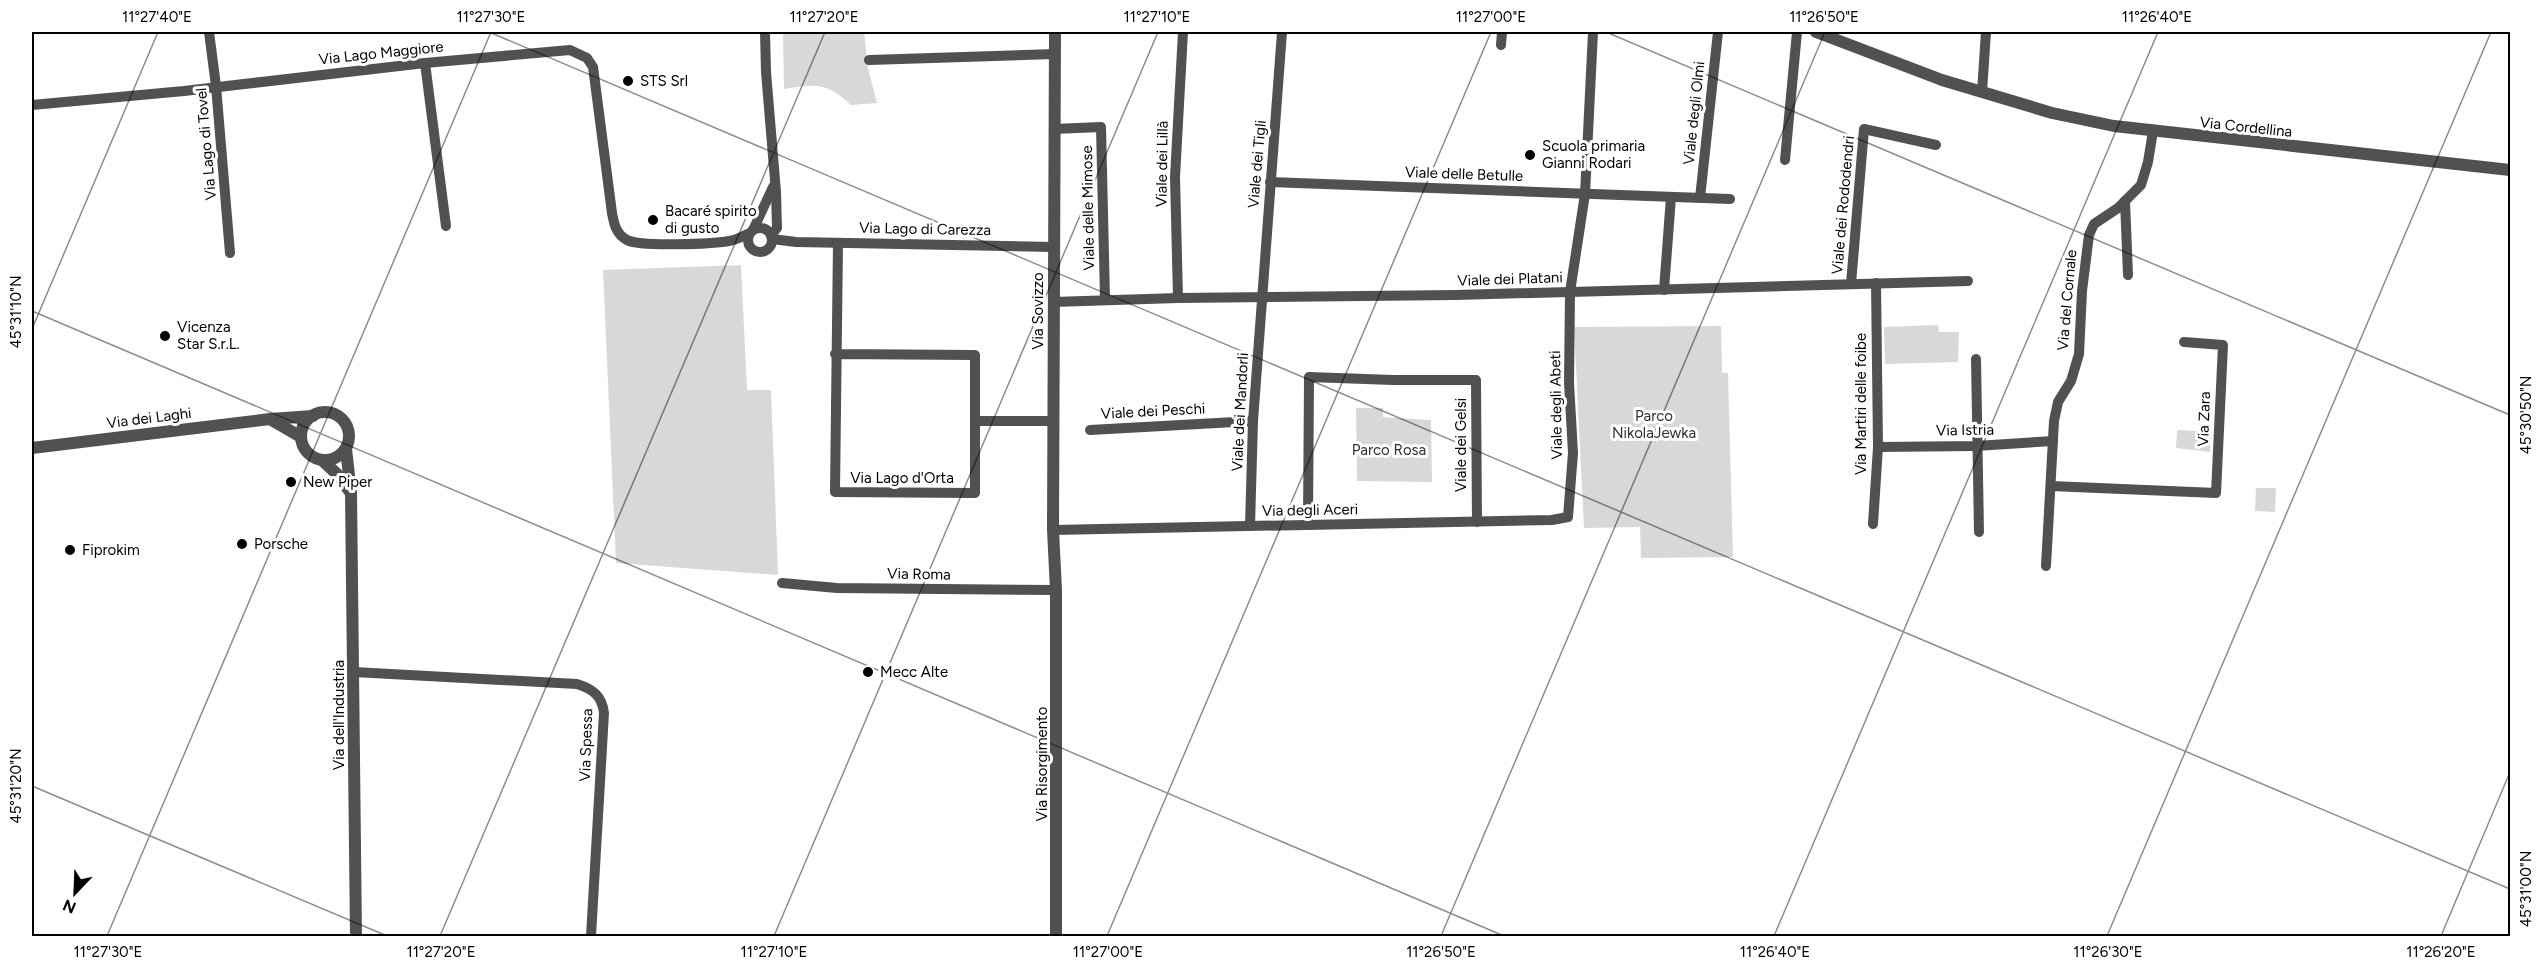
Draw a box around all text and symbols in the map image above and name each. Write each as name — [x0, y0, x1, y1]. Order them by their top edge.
text: 11°27'40"E — [122, 8, 192, 26]
text: 11°27'30"E — [457, 8, 525, 26]
text: 11°27'20"E — [789, 8, 859, 26]
text: 11°27'10"E — [1124, 8, 1190, 26]
text: 11°27'00"E — [1456, 8, 1526, 26]
text: 11°26'50"E — [1789, 8, 1859, 26]
text: 11°26'40"E — [2122, 8, 2192, 26]
street label: Via Lago Maggiore — [318, 38, 444, 68]
street label: Viale degli Olmi — [1680, 60, 1708, 166]
place label: STS Srl — [640, 72, 688, 90]
marker: STS Srl — [621, 74, 635, 88]
street label: Via Lago di Tovel — [192, 87, 220, 201]
street label: Via Cordellina — [2199, 113, 2293, 141]
street label: Viale dei Tigli — [1244, 119, 1270, 209]
street label: Viale dei Lillà — [1152, 121, 1172, 207]
street label: Viale dei Rododendri — [1828, 135, 1858, 275]
place label: Scuola primaria Gianni Rodari — [1542, 137, 1645, 172]
street label: Viale delle Mimose — [1078, 145, 1098, 271]
marker: Scuola primaria Gianni Rodari — [1523, 148, 1537, 162]
street label: Viale delle Betulle — [1405, 163, 1523, 185]
place label: Bacaré spirito di gusto — [665, 202, 757, 237]
marker: Bacaré spirito di gusto — [646, 213, 660, 227]
street label: Via Lago di Carezza — [859, 219, 991, 239]
street label: Via del Cornale — [2054, 249, 2080, 351]
street label: Viale dei Platani — [1457, 268, 1563, 290]
street label: Via Sovizzo — [1029, 272, 1047, 350]
text: 45°31'10"N — [7, 275, 25, 349]
place label: Vicenza Star S.r.L. — [177, 318, 240, 353]
marker: Vicenza Star S.r.L. — [158, 329, 172, 343]
street label: Via Martiri delle foibe — [1852, 333, 1870, 475]
street label: Viale degli Abeti — [1546, 350, 1566, 460]
street label: Viale dei Mandorli — [1228, 352, 1252, 472]
text: 45°30'50"N — [2517, 376, 2535, 454]
street label: Via Zara — [2194, 391, 2214, 447]
street label: Viale dei Gelsi — [1452, 398, 1470, 492]
street label: Viale dei Peschi — [1100, 399, 1206, 423]
street label: Via dei Laghi — [105, 404, 193, 432]
park label: Parco NikolaJewka — [1612, 407, 1696, 442]
street label: Via Istria — [1936, 420, 1994, 440]
park label: Parco Rosa — [1352, 441, 1426, 459]
street label: Via Lago d'Orta — [850, 469, 954, 487]
place label: New Piper — [303, 473, 372, 491]
marker: New Piper — [284, 475, 298, 489]
street label: Via degli Aceri — [1262, 500, 1358, 520]
place label: Porsche — [254, 535, 308, 553]
marker: Porsche — [235, 537, 249, 551]
place label: Fiprokim — [82, 541, 140, 559]
marker: Fiprokim — [63, 543, 77, 557]
street label: Via Roma — [887, 564, 951, 584]
street label: Via dell'Industria — [330, 660, 348, 770]
place label: Mecc Alte — [880, 663, 948, 681]
marker: Mecc Alte — [861, 665, 875, 679]
street label: Via Risorgimento — [1033, 706, 1051, 821]
street label: Via Spessa — [576, 708, 596, 782]
text: 45°31'20"N — [7, 748, 25, 824]
text: 45°31'00"N — [2517, 851, 2535, 927]
north arrow — [45, 863, 105, 923]
text: N — [60, 895, 79, 918]
text: 11°27'30"E — [74, 943, 142, 961]
text: 11°27'20"E — [406, 943, 476, 961]
text: 11°27'10"E — [741, 943, 807, 961]
text: 11°27'00"E — [1073, 943, 1143, 961]
text: 11°26'50"E — [1406, 943, 1476, 961]
text: 11°26'40"E — [1740, 943, 1810, 961]
text: 11°26'30"E — [2073, 943, 2143, 961]
text: 11°26'20"E — [2406, 943, 2476, 961]

